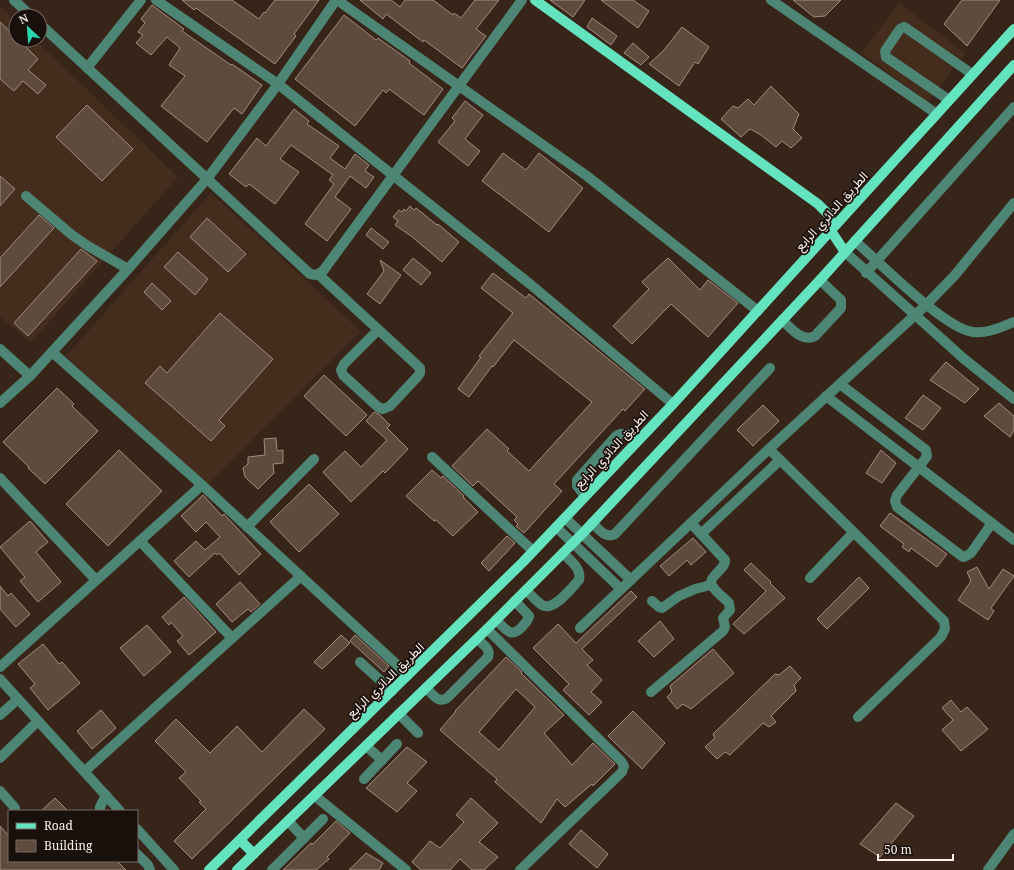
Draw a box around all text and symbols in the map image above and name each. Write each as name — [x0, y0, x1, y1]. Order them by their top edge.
north arrow — [8, 8, 48, 48]
text: N — [16, 10, 31, 27]
street label: الطريق الدائري الرابع — [790, 167, 873, 256]
street label: الطريق الدائري الرابع — [570, 406, 654, 494]
street label: الطريق الدائري الرابع — [342, 638, 429, 723]
legend — [8, 810, 138, 862]
text: Road — [44, 817, 74, 834]
scale bar — [878, 836, 953, 862]
text: Building — [44, 837, 93, 854]
text: 50 m — [884, 841, 912, 858]

